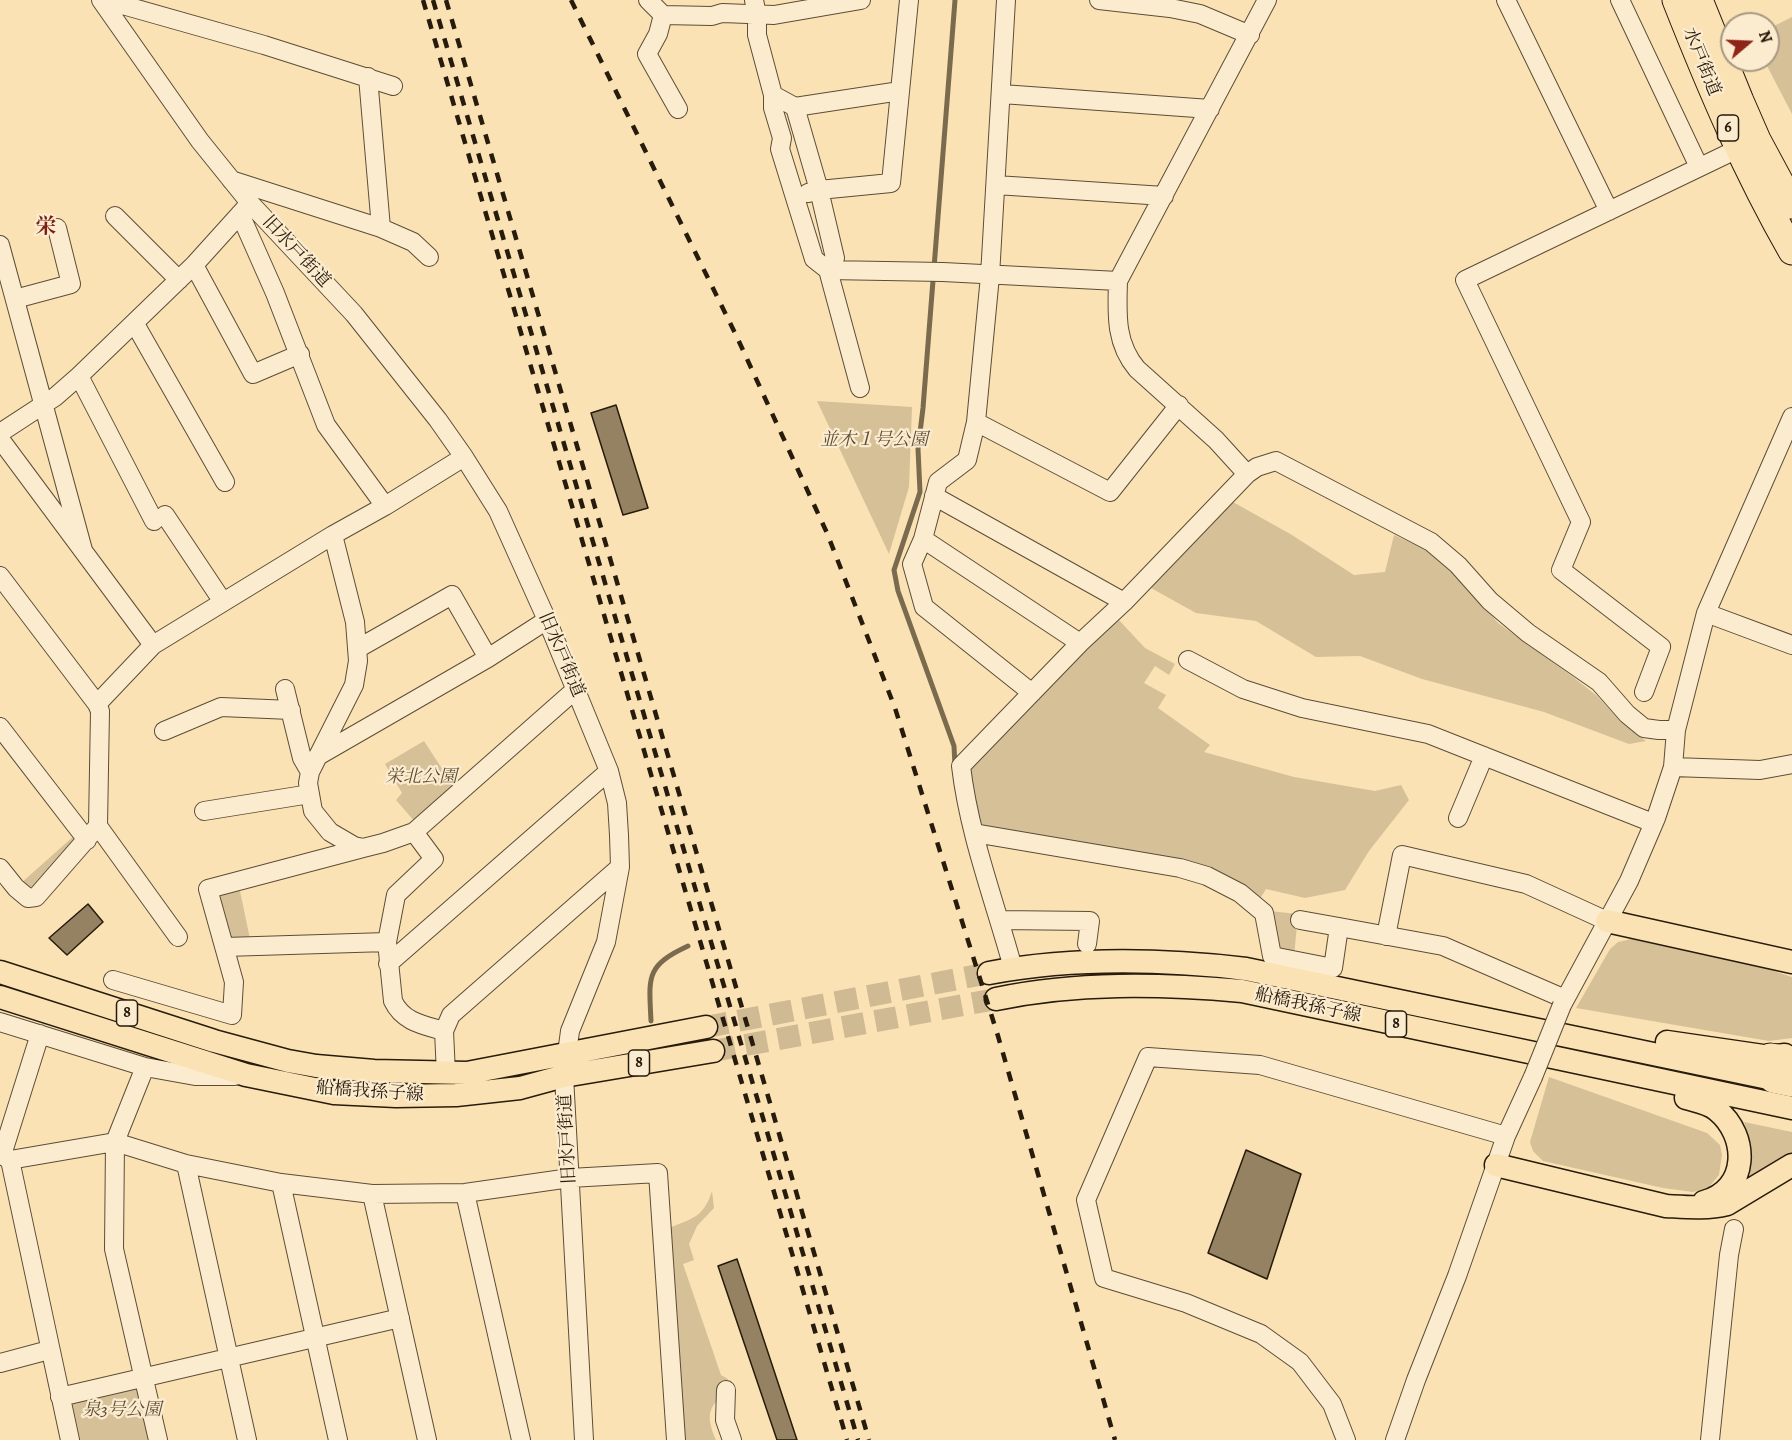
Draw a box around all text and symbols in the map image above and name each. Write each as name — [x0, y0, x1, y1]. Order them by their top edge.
north arrow — [1720, 12, 1780, 72]
street label: 水戸街道 — [1678, 25, 1724, 99]
text: N — [1753, 28, 1777, 46]
road number: 6 — [1718, 115, 1738, 141]
street label: 旧水戸街道 — [257, 212, 335, 292]
district label: 栄 — [36, 215, 56, 241]
park label: 並木１号公園 — [820, 430, 928, 452]
street label: 旧水戸街道 — [533, 609, 589, 701]
park label: 栄北公園 — [385, 767, 457, 789]
street label: 船橋我孫子線 — [1253, 984, 1363, 1028]
road number: 8 — [116, 1000, 138, 1026]
road number: 8 — [1386, 1011, 1406, 1037]
road number: 8 — [628, 1050, 650, 1076]
street label: 船橋我孫子線 — [315, 1077, 425, 1107]
street label: 旧水戸街道 — [555, 1093, 581, 1185]
park label: 泉3号公園 — [82, 1400, 162, 1422]

